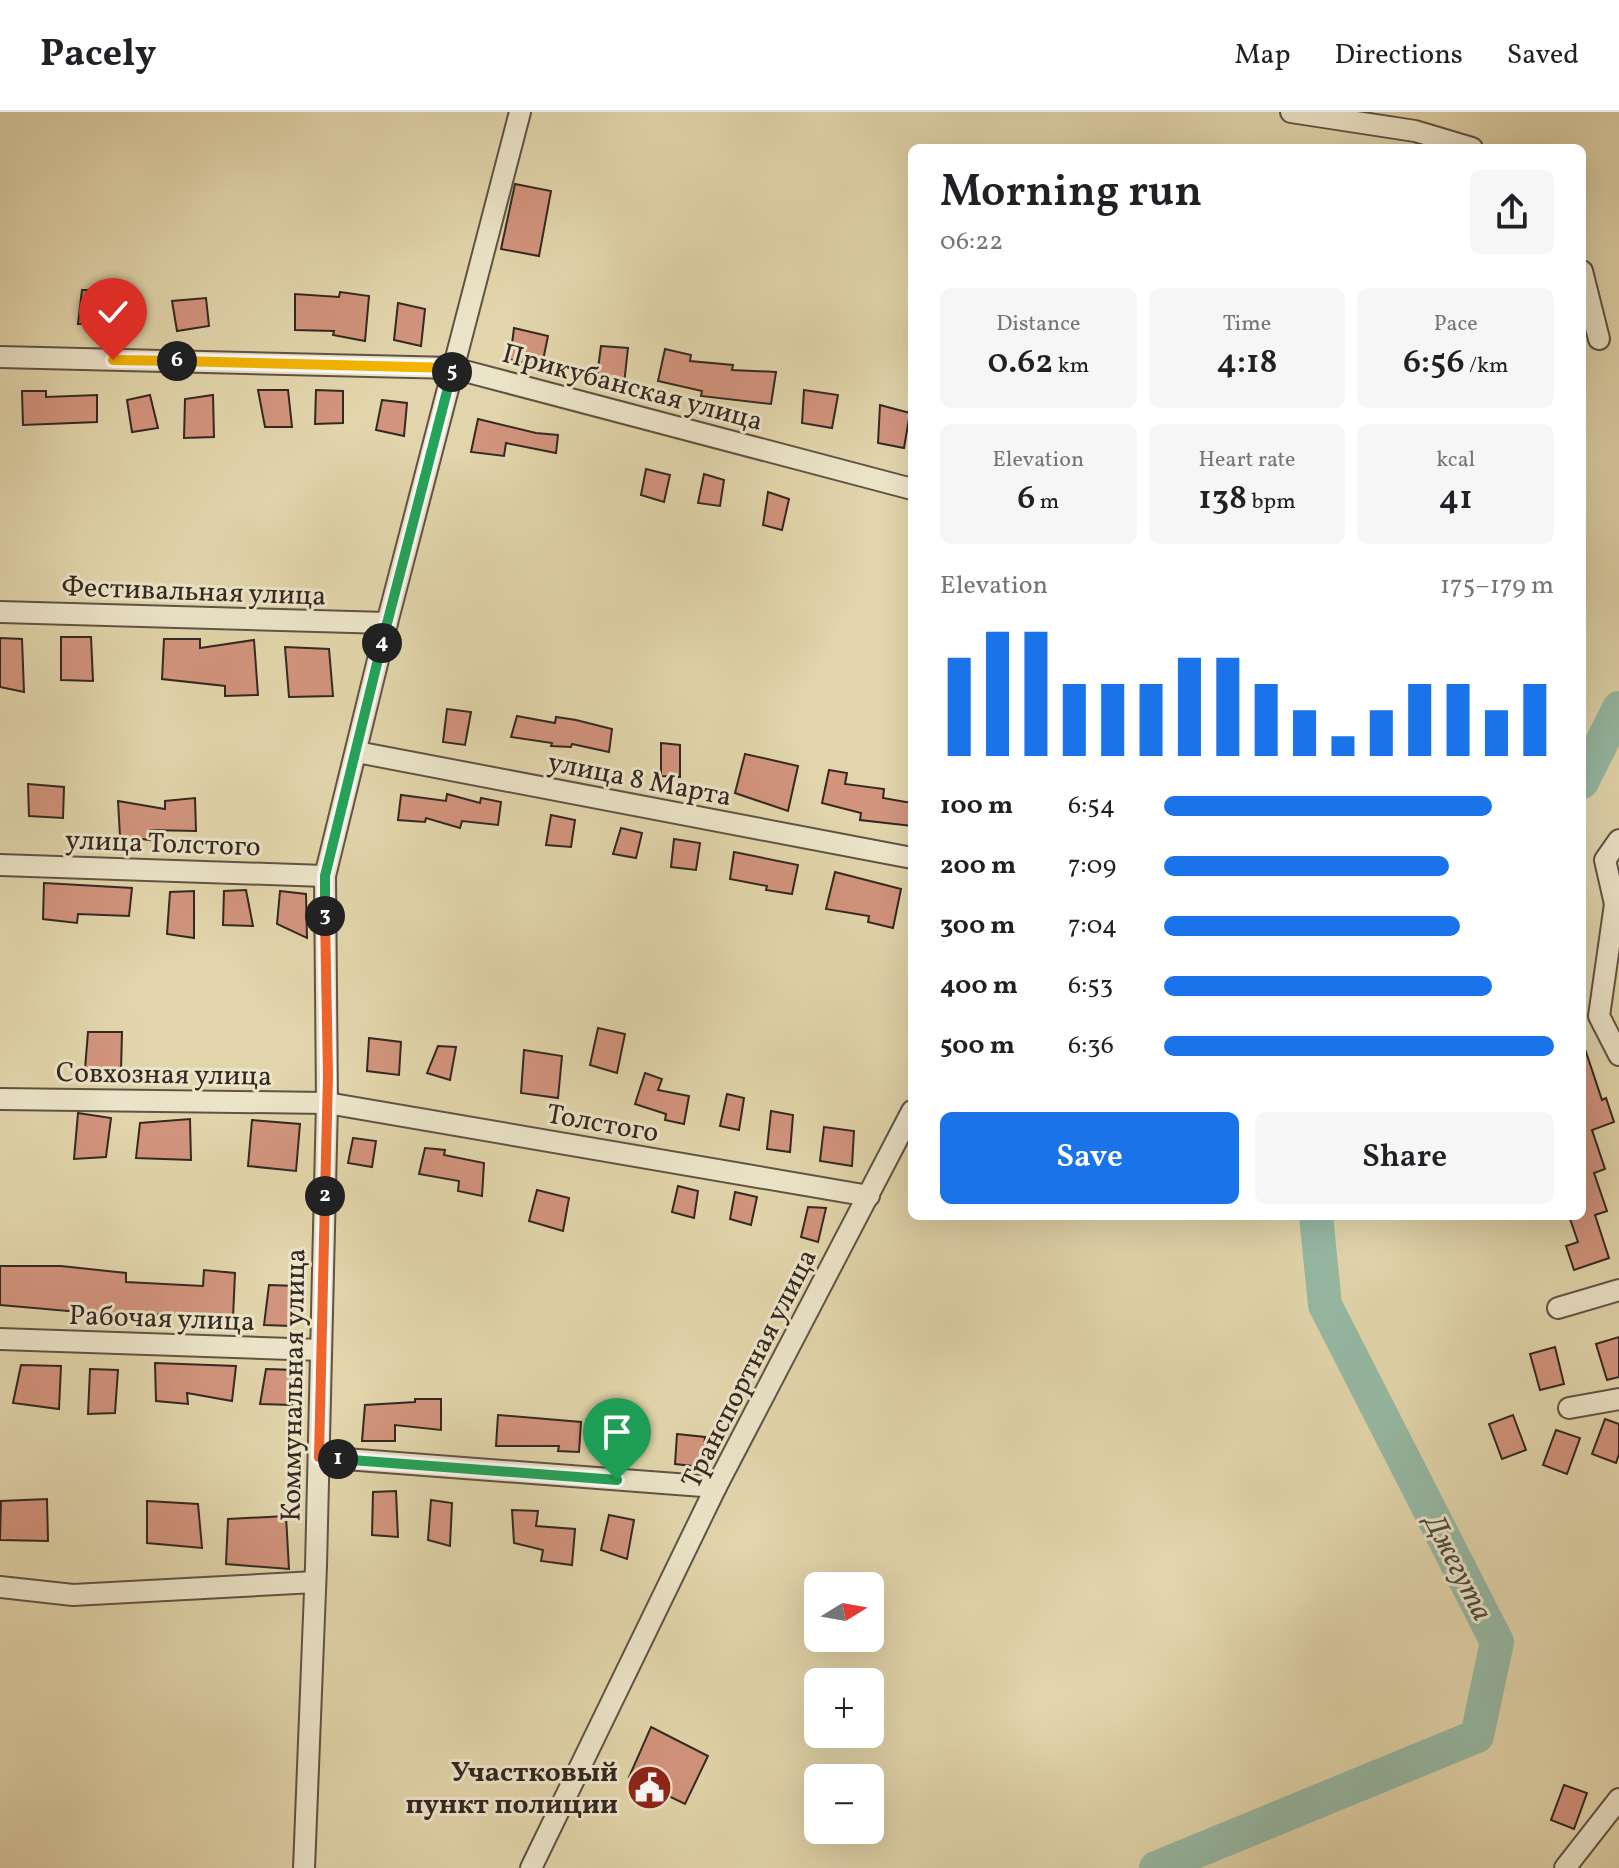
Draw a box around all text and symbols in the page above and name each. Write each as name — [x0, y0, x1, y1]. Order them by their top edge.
text: Pacely — [40, 29, 156, 82]
text: Map — [1235, 36, 1291, 75]
text: Directions — [1335, 36, 1463, 75]
text: Saved — [1507, 36, 1579, 75]
text: Morning run — [940, 163, 1202, 224]
button: share — [1470, 170, 1554, 254]
text: 06:22 — [940, 224, 1003, 260]
pin — [79, 278, 147, 360]
icon: check — [91, 290, 135, 334]
text: Distance — [996, 309, 1080, 340]
text: Time — [1223, 309, 1271, 340]
text: Pace — [1434, 309, 1478, 340]
street label: Прикубанская улица — [498, 335, 767, 442]
text: 0.62 — [988, 340, 1053, 387]
text: 4:18 — [1216, 340, 1278, 387]
text: 6:56 — [1403, 340, 1464, 387]
pin: 6 — [157, 341, 197, 381]
text: 6 — [171, 345, 183, 376]
text: km — [1053, 351, 1089, 382]
text: /km — [1464, 351, 1508, 382]
pin: 5 — [432, 352, 472, 392]
text: 5 — [447, 356, 457, 387]
text: Elevation — [993, 445, 1084, 476]
text: Heart rate — [1198, 445, 1296, 476]
text: kcal — [1436, 445, 1475, 476]
text: 6 — [1017, 476, 1035, 523]
text: 138 — [1198, 476, 1247, 523]
text: 41 — [1439, 476, 1473, 523]
text: m — [1035, 487, 1059, 518]
text: bpm — [1247, 487, 1296, 518]
street label: Фестивальная улица — [61, 568, 327, 617]
text: Elevation — [940, 568, 1048, 604]
text: 175–179 m — [1440, 568, 1554, 604]
pin: 4 — [362, 623, 402, 663]
text: 4 — [375, 627, 389, 658]
street label: улица 8 Марта — [544, 744, 735, 817]
text: 100 m — [940, 788, 1013, 824]
text: 6:54 — [1068, 788, 1115, 824]
street label: улица Толстого — [64, 822, 261, 867]
text: 200 m — [940, 848, 1016, 884]
text: 7:09 — [1068, 848, 1116, 884]
pin: 3 — [305, 896, 345, 936]
text: 3 — [319, 900, 331, 931]
text: 300 m — [940, 908, 1016, 944]
text: 7:04 — [1068, 908, 1117, 944]
text: 400 m — [940, 968, 1018, 1004]
text: 6:53 — [1068, 968, 1113, 1004]
text: 500 m — [940, 1028, 1015, 1064]
text: 6:36 — [1068, 1028, 1114, 1064]
street label: Совхозная улица — [56, 1054, 272, 1097]
street label: Толстого — [544, 1095, 662, 1153]
button: Save — [940, 1112, 1239, 1204]
button: Share — [1255, 1112, 1554, 1204]
pin: 2 — [305, 1176, 345, 1216]
text: 2 — [319, 1180, 331, 1211]
street label: Транспортная улица — [673, 1243, 828, 1496]
street label: Коммунальная улица — [273, 1248, 316, 1522]
street label: Рабочая улица — [68, 1297, 256, 1342]
pin — [583, 1398, 651, 1480]
icon: arrive — [595, 1410, 639, 1454]
pin: 1 — [318, 1439, 358, 1479]
text: 1 — [334, 1443, 342, 1474]
water label: Джегута — [1412, 1505, 1502, 1629]
north arrow — [804, 1572, 884, 1652]
map controls — [804, 1572, 884, 1844]
button: + — [804, 1668, 884, 1748]
place label: Участковый пункт полиции — [405, 1754, 618, 1825]
public building icon: Участковый пункт полиции — [625, 1763, 673, 1811]
button: − — [804, 1764, 884, 1844]

